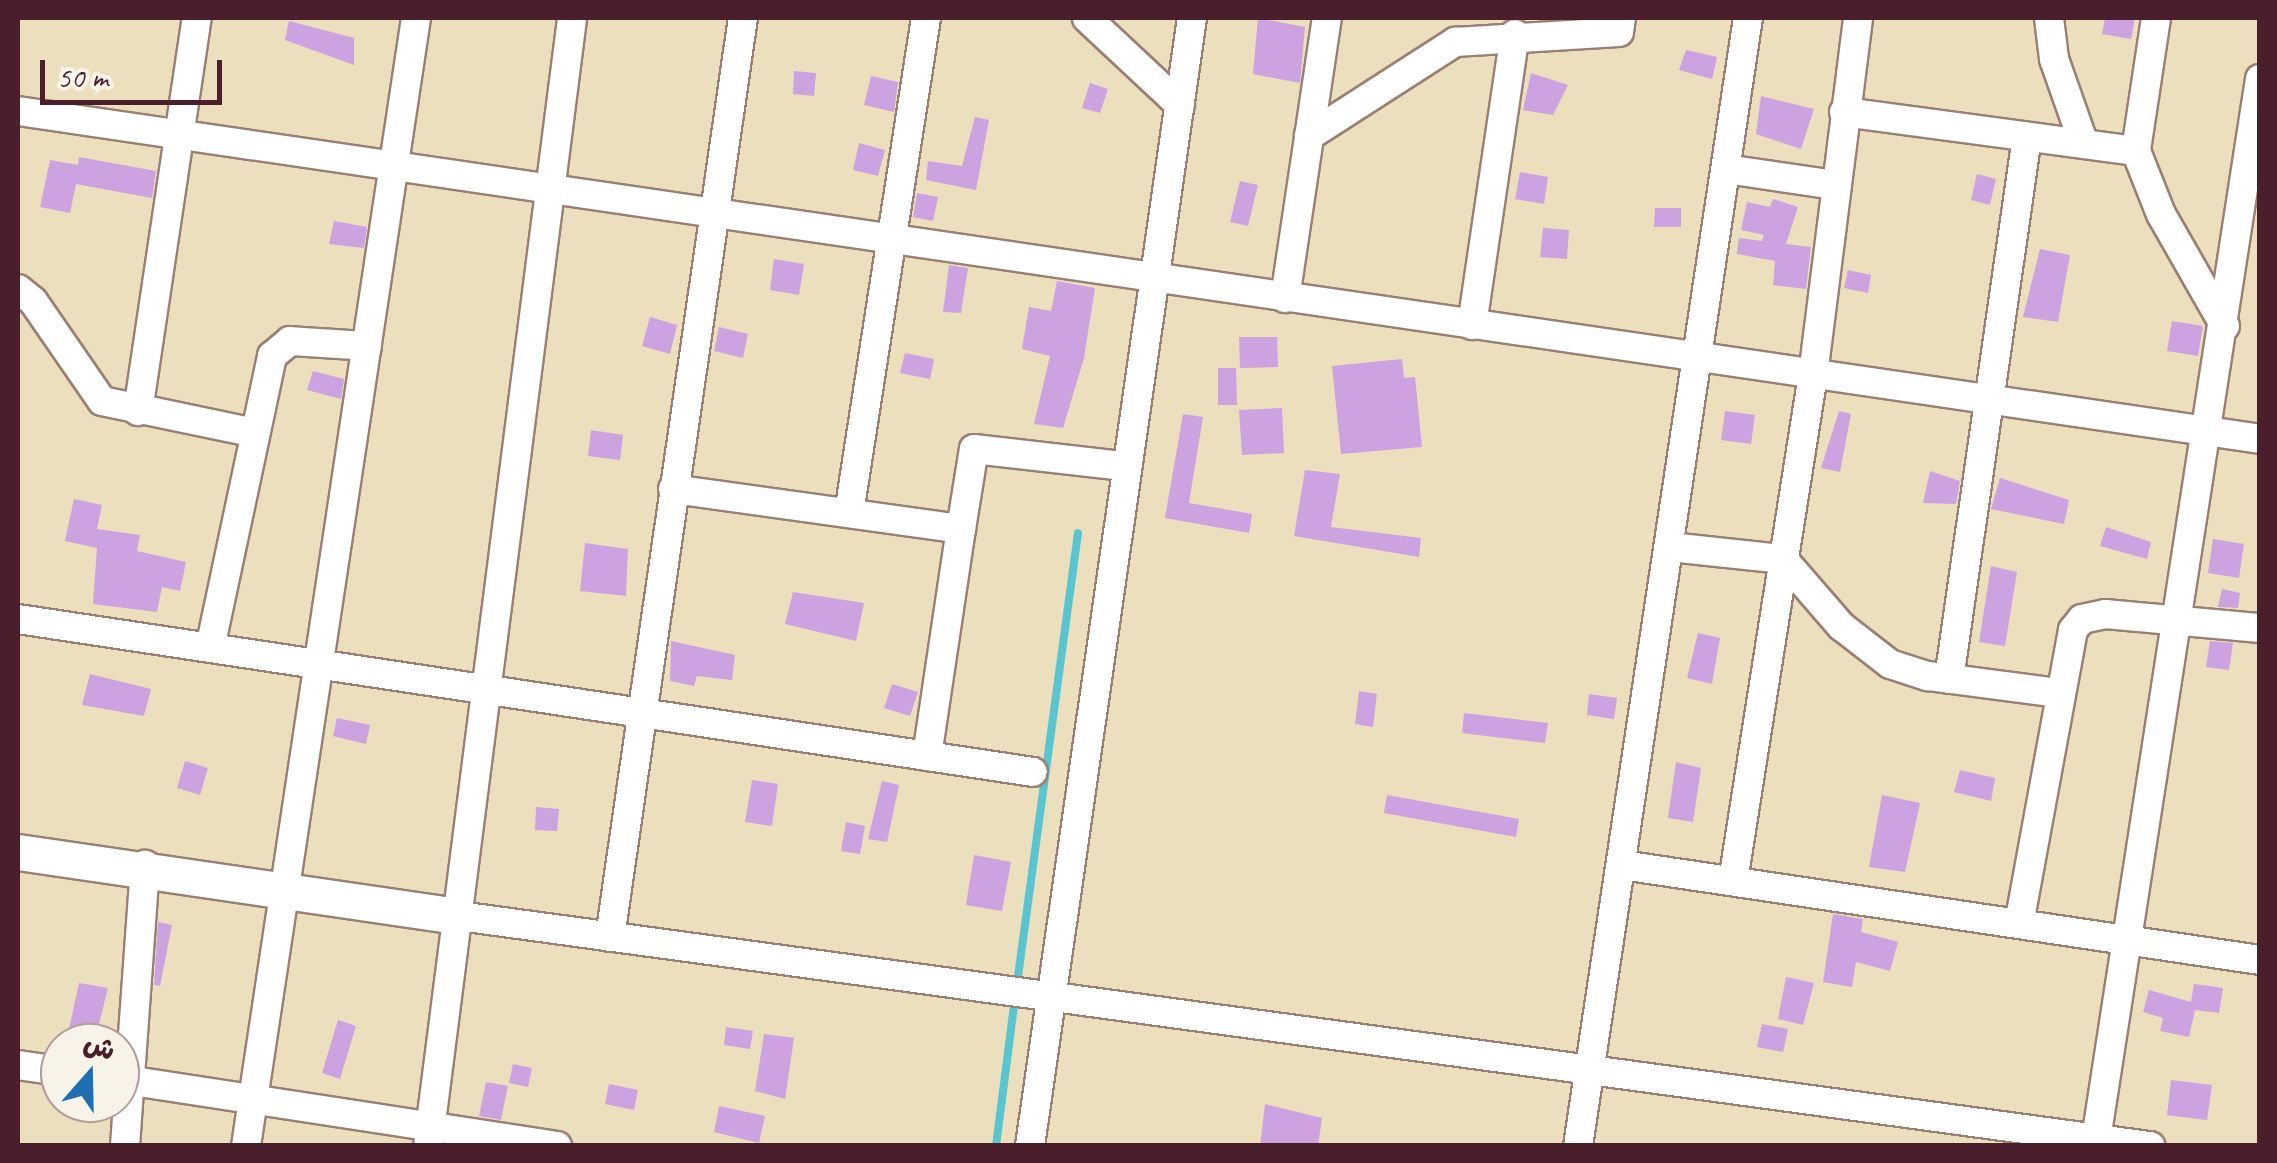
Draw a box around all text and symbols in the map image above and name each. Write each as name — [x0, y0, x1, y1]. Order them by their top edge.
scale bar — [45, 40, 228, 102]
text: 50 m — [57, 58, 108, 96]
north arrow — [40, 1023, 140, 1123]
text: ش — [79, 1025, 120, 1068]

